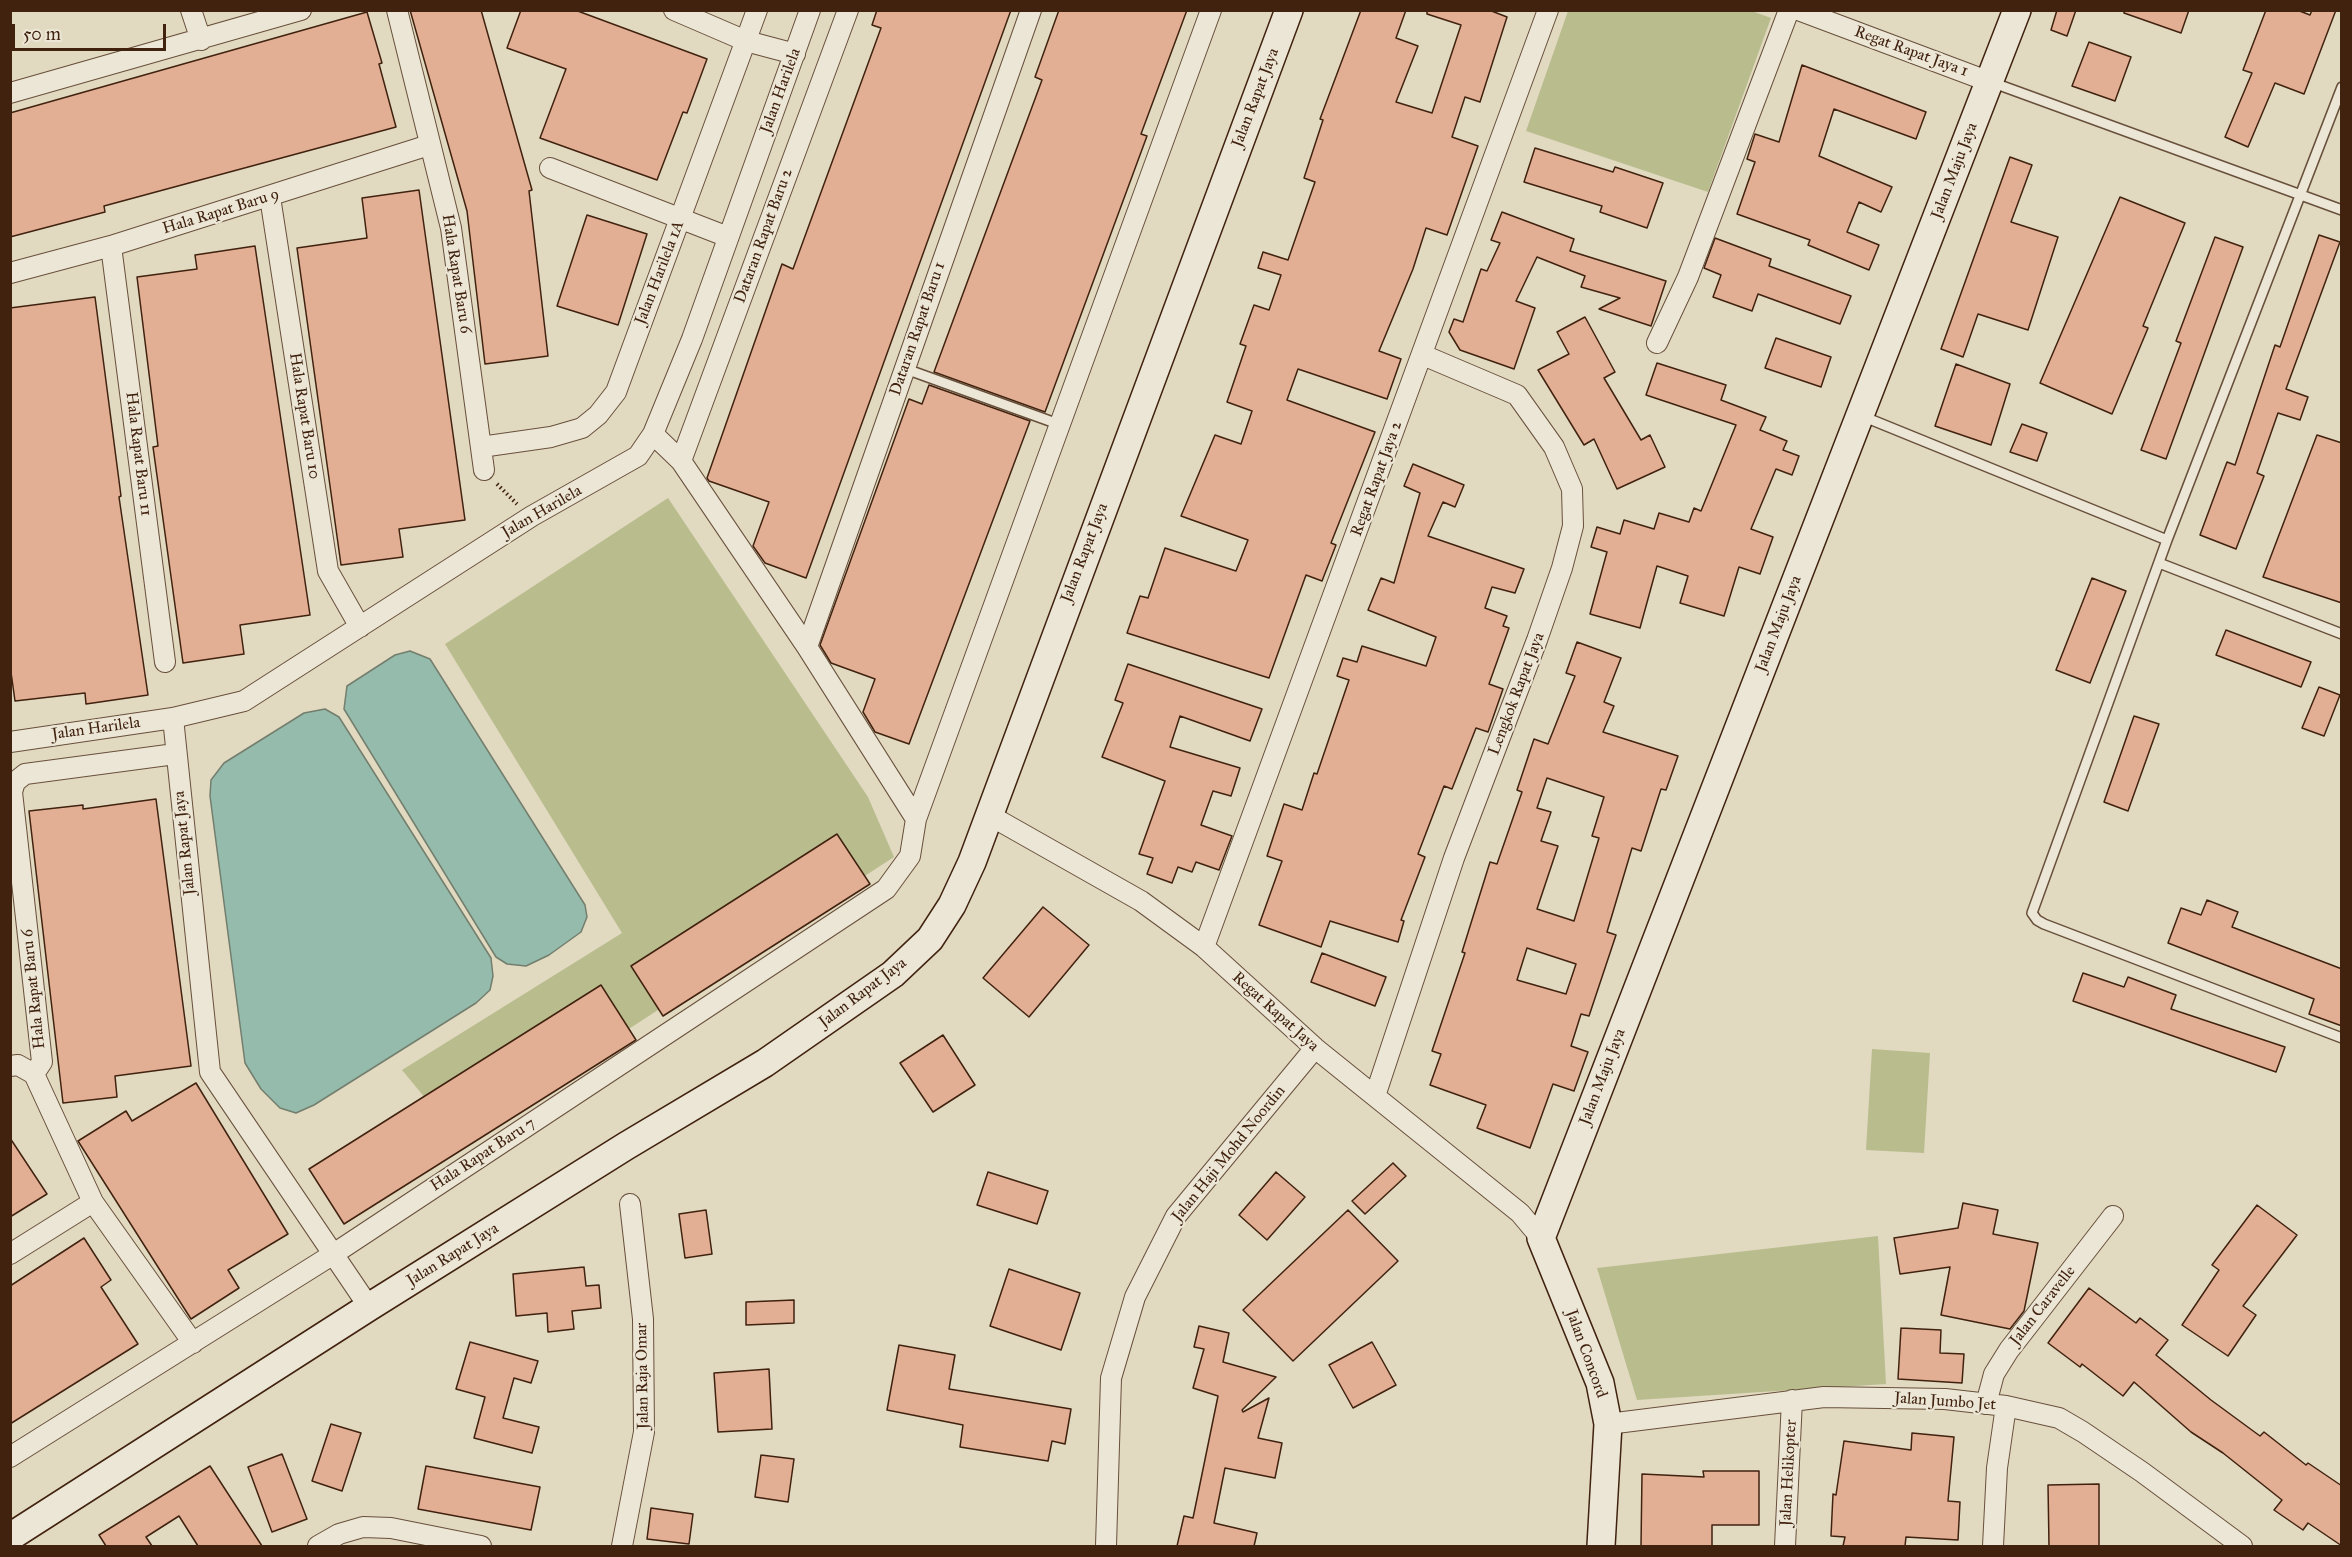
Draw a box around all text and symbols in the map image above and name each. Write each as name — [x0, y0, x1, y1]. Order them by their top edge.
scale bar — [15, 12, 170, 50]
text: 50 m — [23, 23, 61, 45]
street label: Regat Rapat Jaya 1 — [1852, 23, 1970, 81]
street label: Jalan Harilela — [757, 46, 805, 136]
street label: Jalan Rapat Jaya — [1228, 46, 1284, 150]
street label: Jalan Maju Jaya — [1928, 120, 1982, 222]
street label: Dataran Rapat Baru 2 — [731, 166, 797, 306]
street label: Hala Rapat Baru 9 — [160, 185, 282, 239]
street label: Hala Rapat Baru 6 — [437, 213, 475, 335]
street label: Jalan Harilela 1A — [631, 218, 689, 328]
street label: Dataran Rapat Baru 1 — [886, 260, 950, 398]
street label: Hala Rapat Baru 10 — [285, 351, 323, 481]
street label: Hala Rapat Baru 11 — [121, 391, 155, 517]
street label: Regat Rapat Jaya 2 — [1347, 419, 1407, 539]
street label: Jalan Harilela — [499, 481, 585, 543]
street label: Jalan Rapat Jaya — [1057, 501, 1113, 605]
street label: Jalan Maju Jaya — [1752, 573, 1806, 675]
street label: Lengkok Rapat Jaya — [1485, 630, 1549, 758]
street label: Jalan Harilela — [51, 713, 141, 745]
street label: Jalan Rapat Jaya — [170, 790, 200, 896]
street label: Hala Rapat Baru 6 — [18, 928, 50, 1050]
street label: Jalan Rapat Jaya — [815, 954, 911, 1032]
street label: Regat Rapat Jaya — [1228, 968, 1322, 1056]
street label: Jalan Maju Jaya — [1576, 1026, 1630, 1128]
street label: Jalan Haji Mohd Noordin — [1168, 1082, 1290, 1226]
street label: Hala Rapat Baru 7 — [427, 1114, 539, 1196]
street label: Jalan Rapat Jaya — [403, 1219, 503, 1291]
street label: Jalan Caravelle — [2006, 1262, 2080, 1350]
street label: Jalan Concord — [1561, 1307, 1611, 1401]
street label: Jalan Raja Omar — [632, 1323, 654, 1429]
street label: Jalan Jumbo Jet — [1893, 1389, 1997, 1415]
street label: Jalan Helikopter — [1777, 1419, 1801, 1527]

